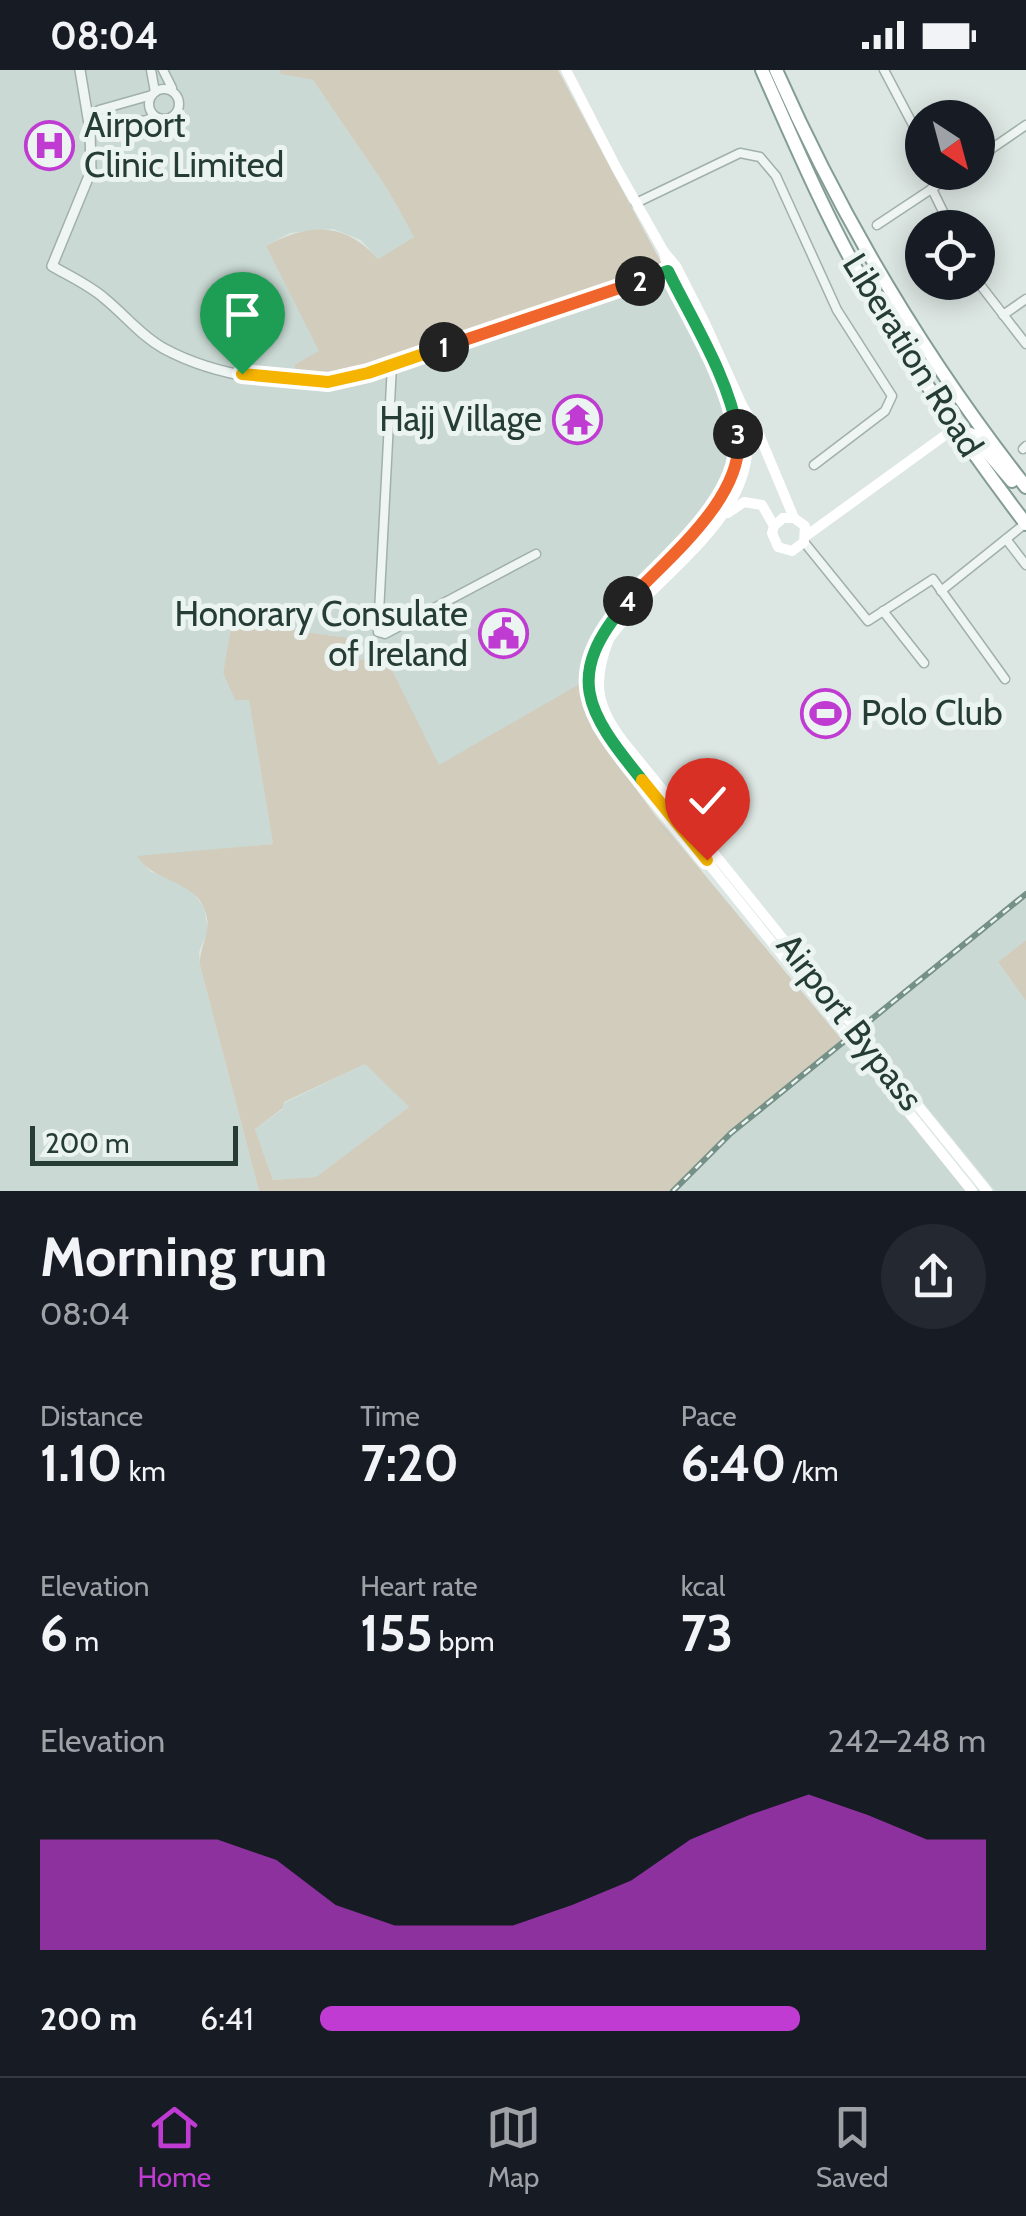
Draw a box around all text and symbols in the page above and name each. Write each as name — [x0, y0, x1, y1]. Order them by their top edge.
text: 08:04 — [50, 12, 159, 59]
north arrow — [905, 100, 995, 190]
map controls — [905, 100, 995, 300]
place label: Airport Clinic Limited — [84, 103, 284, 186]
hospital icon: Airport Clinic Limited — [23, 119, 75, 171]
button: locate — [905, 210, 995, 300]
street label: Liberation Road — [834, 245, 993, 464]
pin: 2 — [615, 256, 665, 306]
text: 2 — [633, 264, 647, 298]
pin — [200, 272, 285, 375]
icon: arrive — [215, 287, 270, 342]
pin: 1 — [419, 322, 469, 372]
text: 1 — [439, 330, 449, 364]
temple icon: Hajj Village — [551, 393, 603, 445]
place label: Hajj Village — [379, 397, 542, 440]
pin: 3 — [713, 409, 763, 459]
text: 3 — [730, 417, 746, 451]
pin: 4 — [603, 576, 653, 626]
text: 4 — [619, 584, 637, 618]
place label: Honorary Consulate of Ireland — [174, 592, 468, 675]
public building icon: Honorary Consulate of Ireland — [477, 608, 529, 660]
sports icon: Polo Club — [800, 687, 852, 739]
place label: Polo Club — [861, 691, 1003, 734]
pin — [665, 758, 750, 861]
icon: check — [680, 773, 735, 828]
street label: Airport Bypass — [768, 925, 933, 1119]
scale bar — [30, 1121, 238, 1166]
text: 200 m — [45, 1126, 130, 1160]
text: Morning run — [40, 1223, 327, 1290]
button: share — [881, 1224, 986, 1329]
text: 08:04 — [40, 1294, 129, 1333]
text: Distance — [40, 1399, 143, 1433]
text: Time — [360, 1399, 420, 1433]
text: Pace — [681, 1399, 737, 1433]
text: 1.10 — [40, 1433, 122, 1494]
text: 7:20 — [360, 1433, 459, 1494]
text: 6:40 — [681, 1433, 786, 1494]
text: km — [122, 1454, 166, 1488]
text: /km — [786, 1454, 839, 1488]
text: Elevation — [40, 1569, 149, 1603]
text: Heart rate — [360, 1569, 478, 1603]
text: kcal — [681, 1569, 725, 1603]
text: 6 — [40, 1603, 68, 1664]
text: 155 — [360, 1603, 432, 1664]
text: 73 — [681, 1603, 733, 1664]
text: m — [68, 1624, 99, 1658]
text: bpm — [432, 1624, 494, 1658]
text: Elevation — [40, 1721, 165, 1760]
text: 242–248 m — [828, 1721, 986, 1760]
text: 200 m — [40, 1999, 137, 2038]
text: 6:41 — [200, 1999, 254, 2038]
tab: Home — [137, 2100, 211, 2194]
tab: Map — [486, 2100, 541, 2194]
tab: Saved — [816, 2100, 889, 2194]

